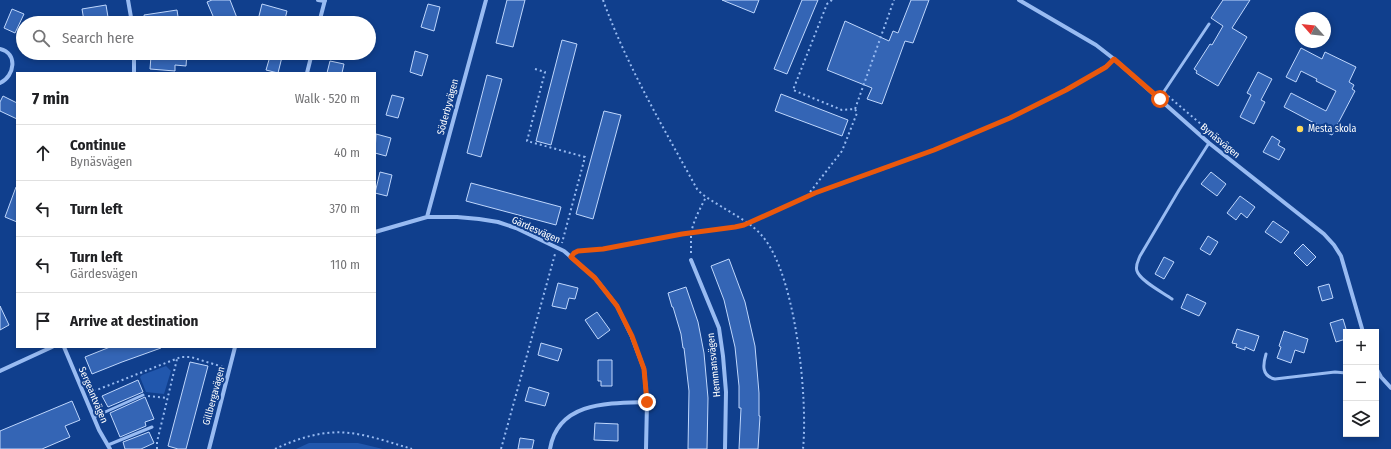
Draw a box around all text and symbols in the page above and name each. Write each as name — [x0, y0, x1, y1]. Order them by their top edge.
north arrow — [1295, 12, 1331, 48]
search box — [16, 16, 376, 60]
icon: search — [30, 27, 52, 49]
text: Search here — [62, 29, 134, 47]
street label: Söderbyvägen — [435, 78, 461, 136]
text: 7 min — [32, 88, 69, 109]
route start — [1151, 90, 1169, 108]
text: Walk · 520 m — [295, 91, 360, 106]
street label: Bynäsvägen — [1198, 121, 1242, 161]
place label: Mesta skola — [1308, 123, 1356, 135]
marker: Mesta skola — [1295, 124, 1305, 134]
text: Continue — [70, 136, 126, 154]
icon: ahead — [32, 142, 54, 164]
text: 40 m — [334, 145, 360, 160]
text: Bynäsvägen — [70, 154, 132, 169]
icon: left — [32, 198, 54, 220]
text: Turn left — [70, 200, 123, 218]
text: 370 m — [329, 201, 360, 216]
street label: Gärdesvägen — [510, 214, 562, 246]
text: Turn left — [70, 248, 123, 266]
icon: left — [32, 254, 54, 276]
text: 110 m — [330, 257, 360, 272]
text: Gärdesvägen — [70, 266, 138, 281]
icon: arrive — [32, 310, 54, 332]
text: Arrive at destination — [70, 312, 198, 330]
map controls — [1343, 329, 1379, 437]
button: + — [1343, 329, 1379, 365]
street label: Hemmansvägen — [705, 332, 723, 398]
street label: Sergeantvägen — [76, 365, 110, 425]
street label: Gillbergavägen — [200, 365, 228, 427]
button: − — [1343, 365, 1379, 401]
route end — [638, 393, 656, 411]
button: layers — [1343, 401, 1379, 437]

